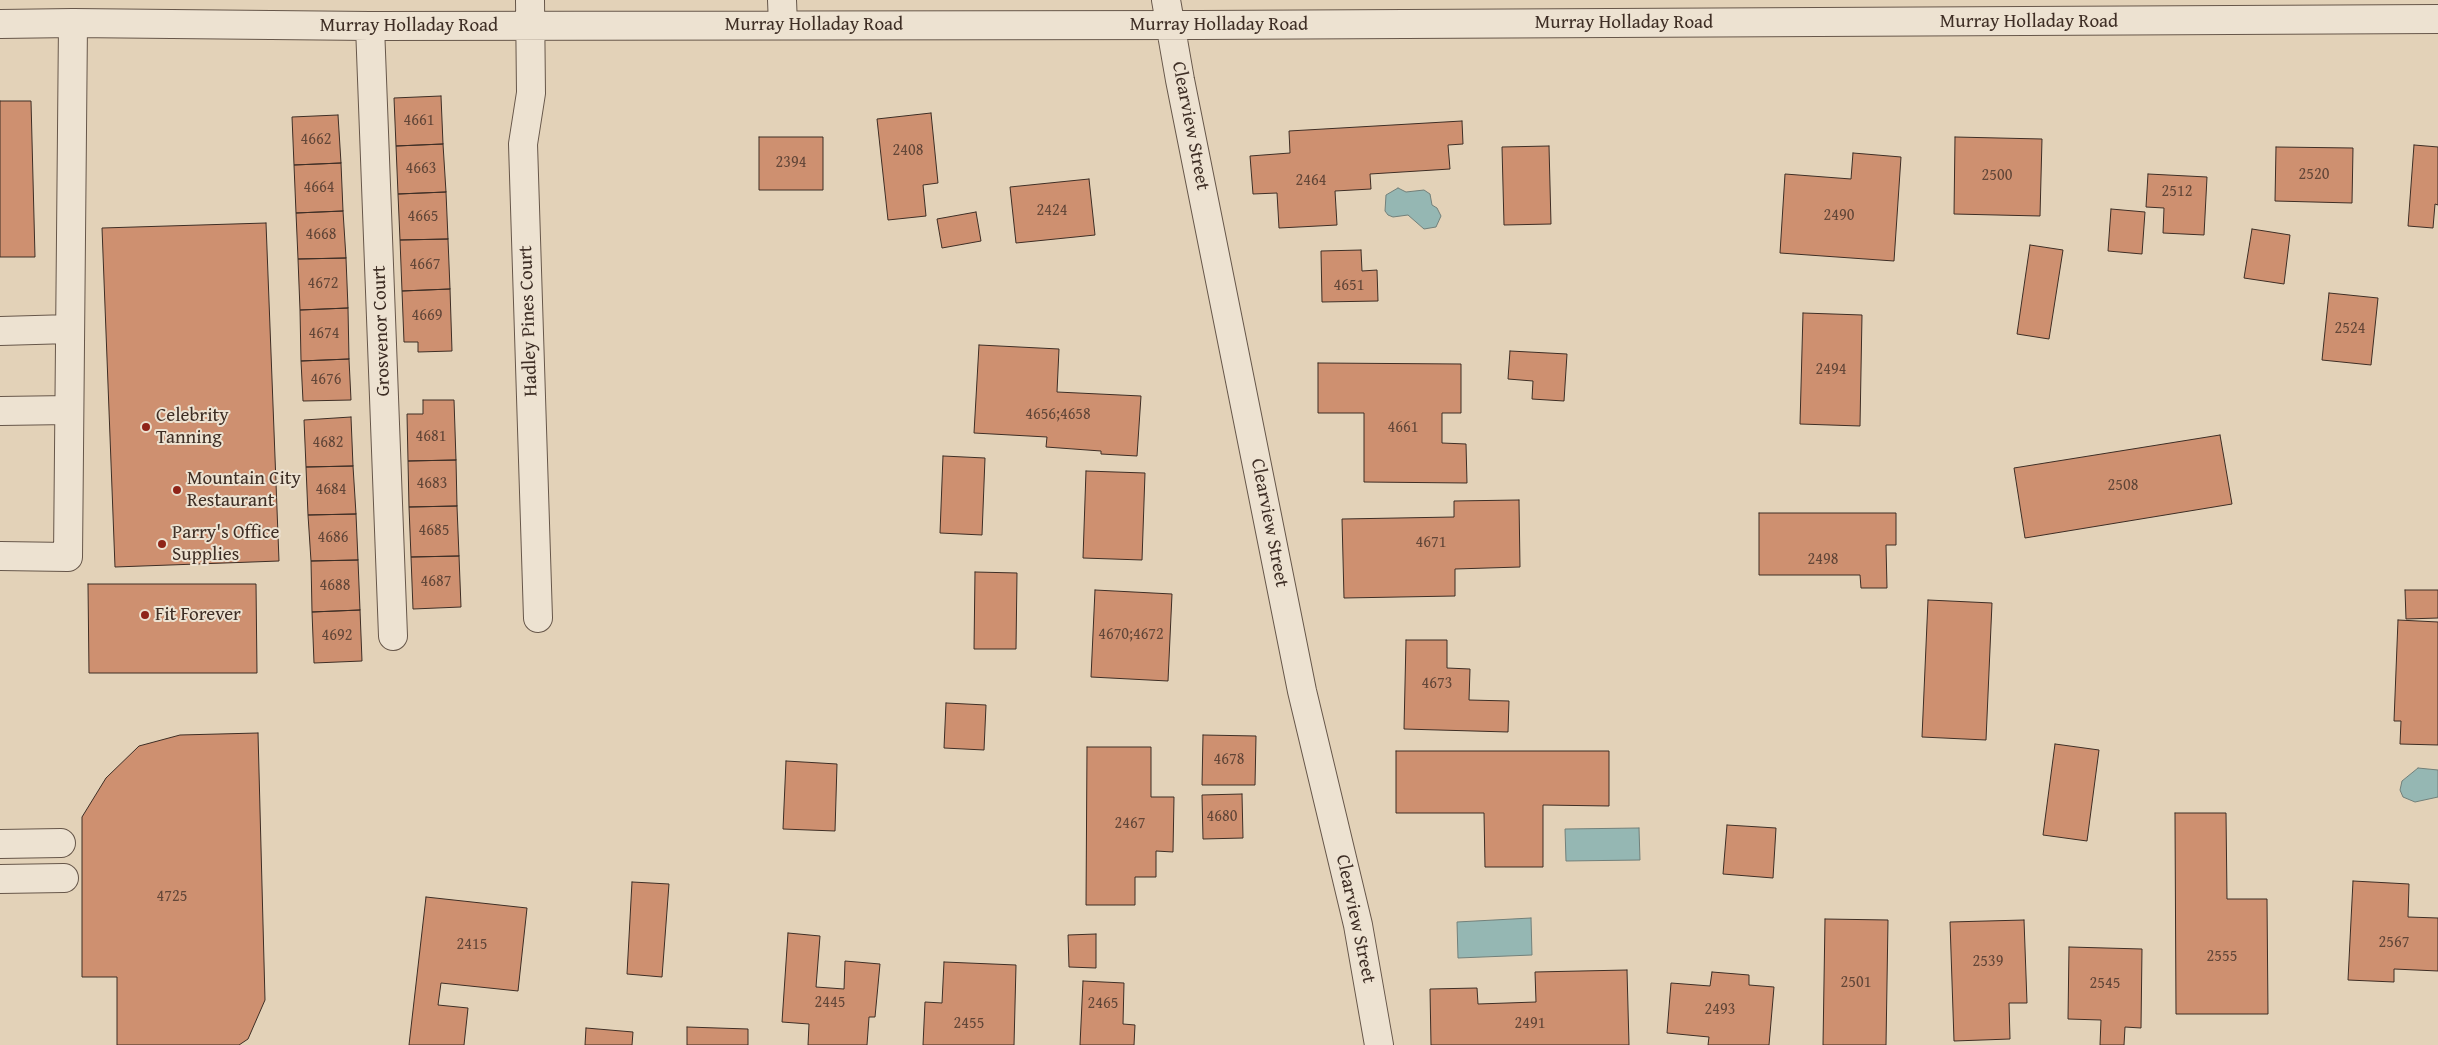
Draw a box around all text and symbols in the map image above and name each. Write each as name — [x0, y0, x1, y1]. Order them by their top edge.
street label: Murray Holladay Road — [1940, 11, 2118, 33]
street label: Murray Holladay Road — [1535, 12, 1713, 34]
street label: Murray Holladay Road — [725, 14, 903, 36]
street label: Murray Holladay Road — [1130, 14, 1308, 36]
street label: Murray Holladay Road — [320, 15, 498, 37]
street label: Clearview Street — [1166, 60, 1214, 192]
house number: 4661 — [404, 111, 434, 131]
house number: 4662 — [301, 130, 331, 150]
house number: 2408 — [893, 141, 923, 161]
house number: 2394 — [776, 153, 806, 173]
house number: 4663 — [406, 159, 436, 179]
house number: 2520 — [2299, 165, 2329, 185]
house number: 2500 — [1982, 166, 2012, 186]
house number: 2464 — [1296, 171, 1326, 191]
house number: 4664 — [304, 178, 334, 198]
house number: 2512 — [2162, 182, 2192, 202]
house number: 2424 — [1037, 201, 1067, 221]
house number: 2490 — [1824, 206, 1854, 226]
house number: 4665 — [408, 207, 438, 227]
house number: 4668 — [306, 225, 336, 245]
street label: Hadley Pines Court — [515, 245, 543, 397]
house number: 4667 — [410, 255, 440, 275]
street label: Grosvenor Court — [368, 265, 396, 397]
house number: 4672 — [308, 274, 338, 294]
house number: 4651 — [1334, 276, 1364, 296]
house number: 4669 — [412, 306, 442, 326]
house number: 2524 — [2335, 319, 2365, 339]
house number: 4674 — [309, 324, 339, 344]
house number: 2494 — [1816, 360, 1846, 380]
house number: 4676 — [311, 370, 341, 390]
place label: Celebrity Tanning — [156, 405, 229, 449]
house number: 4656;4658 — [1025, 405, 1091, 425]
house number: 4661 — [1388, 418, 1418, 438]
marker: Celebrity Tanning — [140, 421, 152, 433]
house number: 4681 — [416, 427, 446, 447]
house number: 4682 — [313, 433, 343, 453]
street label: Clearview Street — [1245, 457, 1293, 589]
place label: Mountain City Restaurant — [187, 468, 301, 512]
house number: 4683 — [417, 474, 447, 494]
house number: 2508 — [2108, 476, 2138, 496]
house number: 4684 — [316, 480, 346, 500]
marker: Mountain City Restaurant — [171, 484, 183, 496]
house number: 4685 — [419, 521, 449, 541]
place label: Parry's Office Supplies — [172, 522, 279, 566]
house number: 4686 — [318, 528, 348, 548]
house number: 4671 — [1416, 533, 1446, 553]
marker: Parry's Office Supplies — [156, 538, 168, 550]
house number: 2498 — [1808, 550, 1838, 570]
house number: 4687 — [421, 572, 451, 592]
house number: 4688 — [320, 576, 350, 596]
place label: Fit Forever — [155, 604, 241, 626]
marker: Fit Forever — [139, 609, 151, 621]
house number: 4670;4672 — [1098, 625, 1164, 645]
house number: 4692 — [322, 626, 352, 646]
house number: 4673 — [1422, 674, 1452, 694]
house number: 4678 — [1214, 750, 1244, 770]
house number: 4680 — [1207, 807, 1237, 827]
house number: 2467 — [1115, 814, 1145, 834]
street label: Clearview Street — [1330, 853, 1380, 985]
house number: 4725 — [157, 887, 187, 907]
house number: 2567 — [2379, 933, 2409, 953]
house number: 2415 — [457, 935, 487, 955]
house number: 2555 — [2207, 947, 2237, 967]
house number: 2539 — [1973, 952, 2003, 972]
house number: 2501 — [1841, 973, 1871, 993]
house number: 2545 — [2090, 974, 2120, 994]
house number: 2445 — [815, 993, 845, 1013]
house number: 2465 — [1088, 994, 1118, 1014]
house number: 2493 — [1705, 1000, 1735, 1020]
house number: 2455 — [954, 1014, 984, 1034]
house number: 2491 — [1515, 1014, 1545, 1034]

